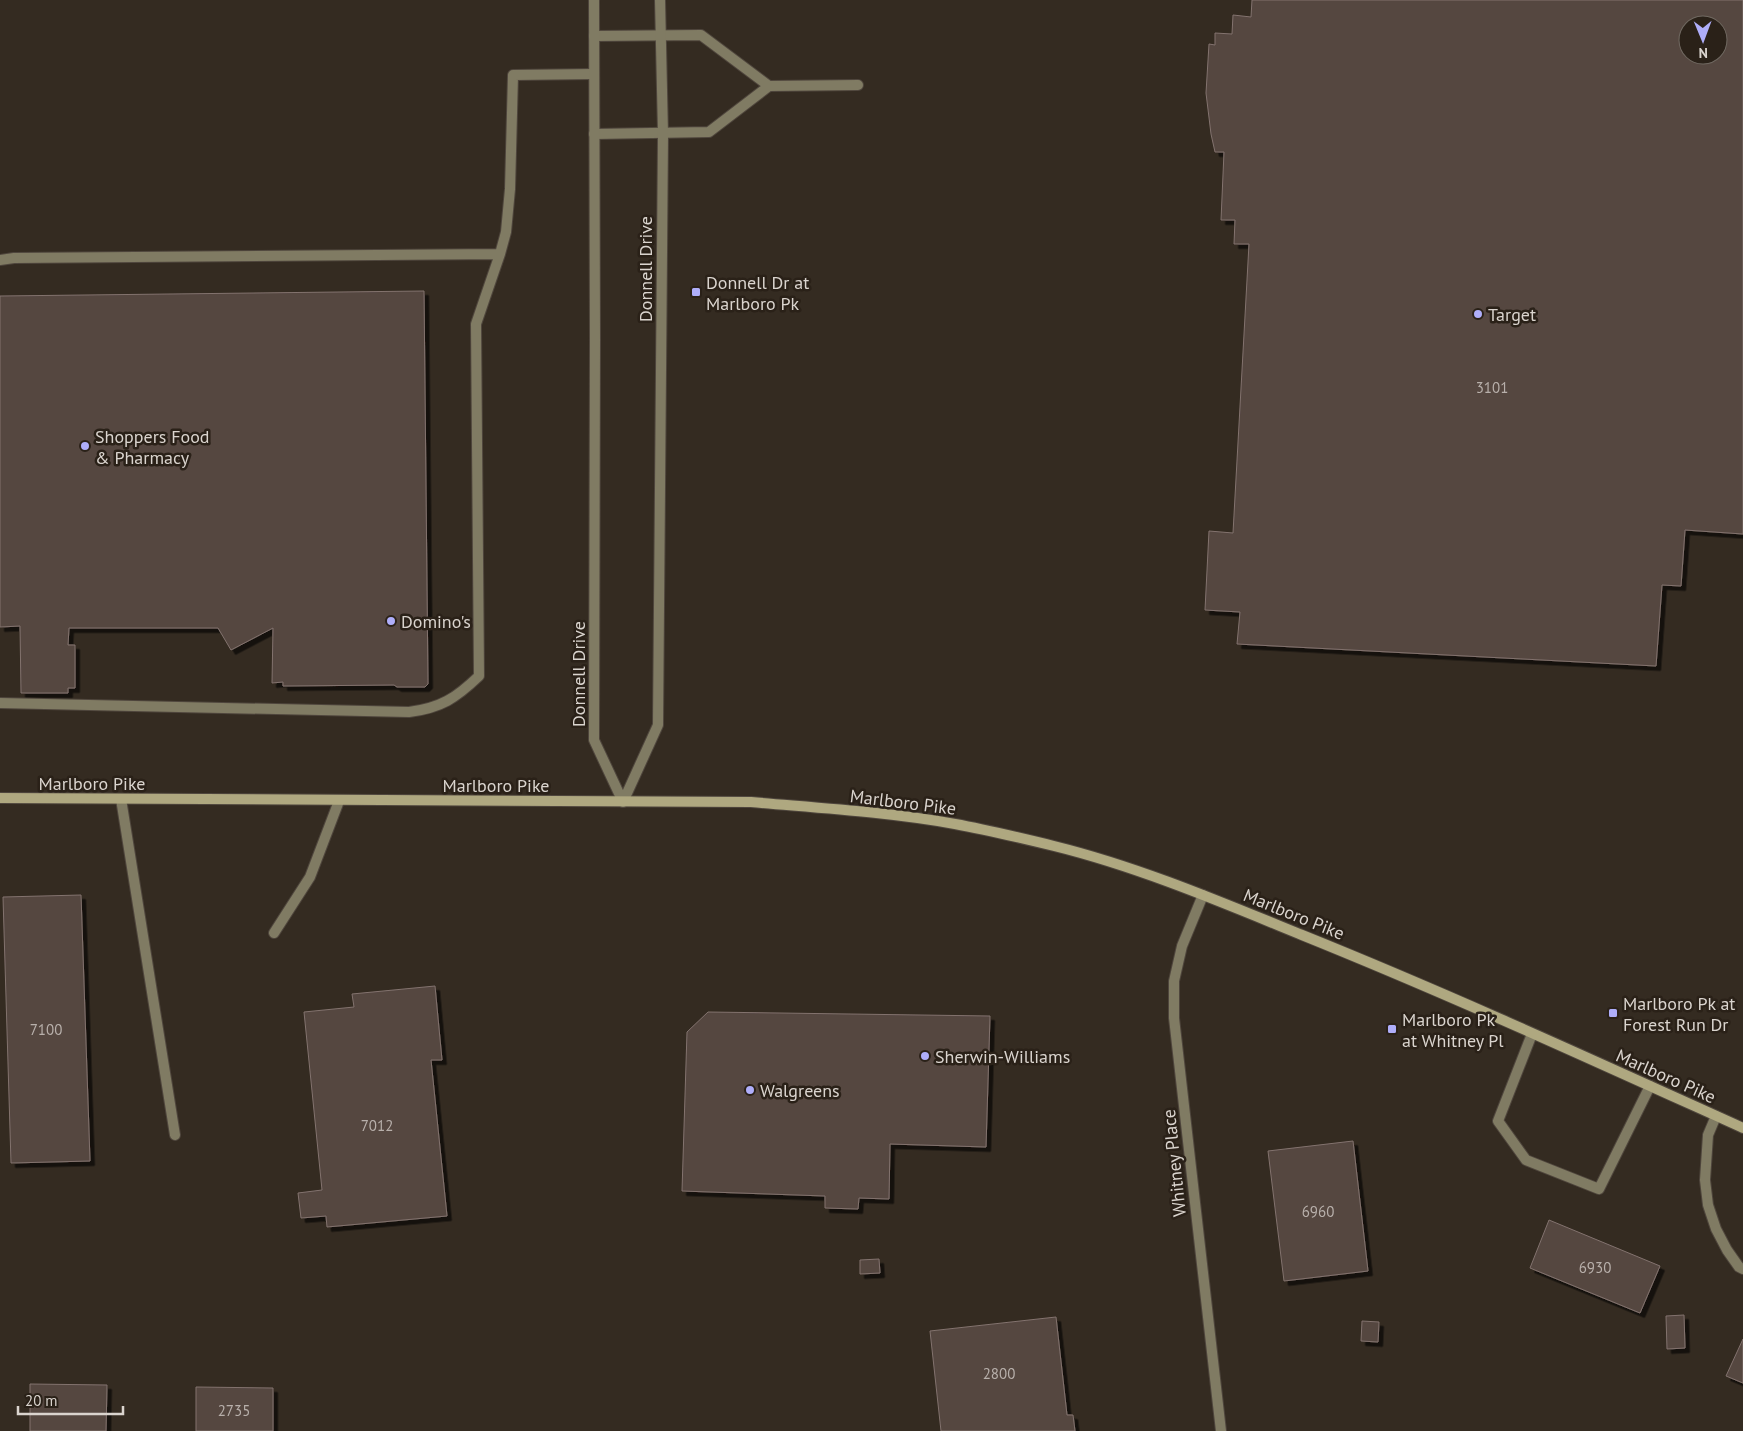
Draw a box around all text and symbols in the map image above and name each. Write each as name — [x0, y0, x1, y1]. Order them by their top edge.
north arrow — [1678, 15, 1728, 65]
text: N — [1698, 44, 1708, 62]
street label: Donnell Drive — [634, 216, 657, 322]
place label: Donnell Dr at Marlboro Pk — [706, 271, 809, 315]
marker: Donnell Dr at Marlboro Pk — [690, 286, 702, 298]
place label: Target — [1488, 303, 1536, 326]
marker: Target — [1472, 308, 1484, 320]
house number: 3101 — [1476, 378, 1508, 397]
place label: Shoppers Food & Pharmacy — [95, 425, 209, 469]
marker: Shoppers Food & Pharmacy — [79, 440, 91, 452]
place label: Domino's — [401, 610, 471, 633]
marker: Domino's — [385, 615, 397, 627]
street label: Donnell Drive — [567, 621, 590, 727]
street label: Marlboro Pike — [39, 772, 145, 795]
street label: Marlboro Pike — [443, 774, 549, 797]
street label: Marlboro Pike — [849, 784, 957, 820]
street label: Marlboro Pike — [1240, 883, 1348, 945]
place label: Marlboro Pk at Forest Run Dr — [1623, 992, 1735, 1036]
marker: Marlboro Pk at Forest Run Dr — [1607, 1007, 1619, 1019]
place label: Marlboro Pk at Whitney Pl — [1402, 1008, 1504, 1052]
house number: 7100 — [30, 1020, 62, 1039]
marker: Marlboro Pk at Whitney Pl — [1386, 1023, 1398, 1035]
street label: Marlboro Pike — [1612, 1044, 1720, 1108]
place label: Sherwin-Williams — [935, 1045, 1070, 1068]
marker: Sherwin-Williams — [919, 1050, 931, 1062]
place label: Walgreens — [760, 1079, 840, 1102]
marker: Walgreens — [744, 1084, 756, 1096]
street label: Whitney Place — [1157, 1108, 1191, 1218]
house number: 7012 — [361, 1116, 393, 1135]
house number: 6960 — [1302, 1202, 1334, 1221]
house number: 6930 — [1579, 1258, 1611, 1277]
house number: 2800 — [983, 1364, 1015, 1383]
scale bar — [18, 1384, 122, 1416]
text: 20 m — [25, 1391, 58, 1410]
house number: 2735 — [218, 1401, 250, 1420]

